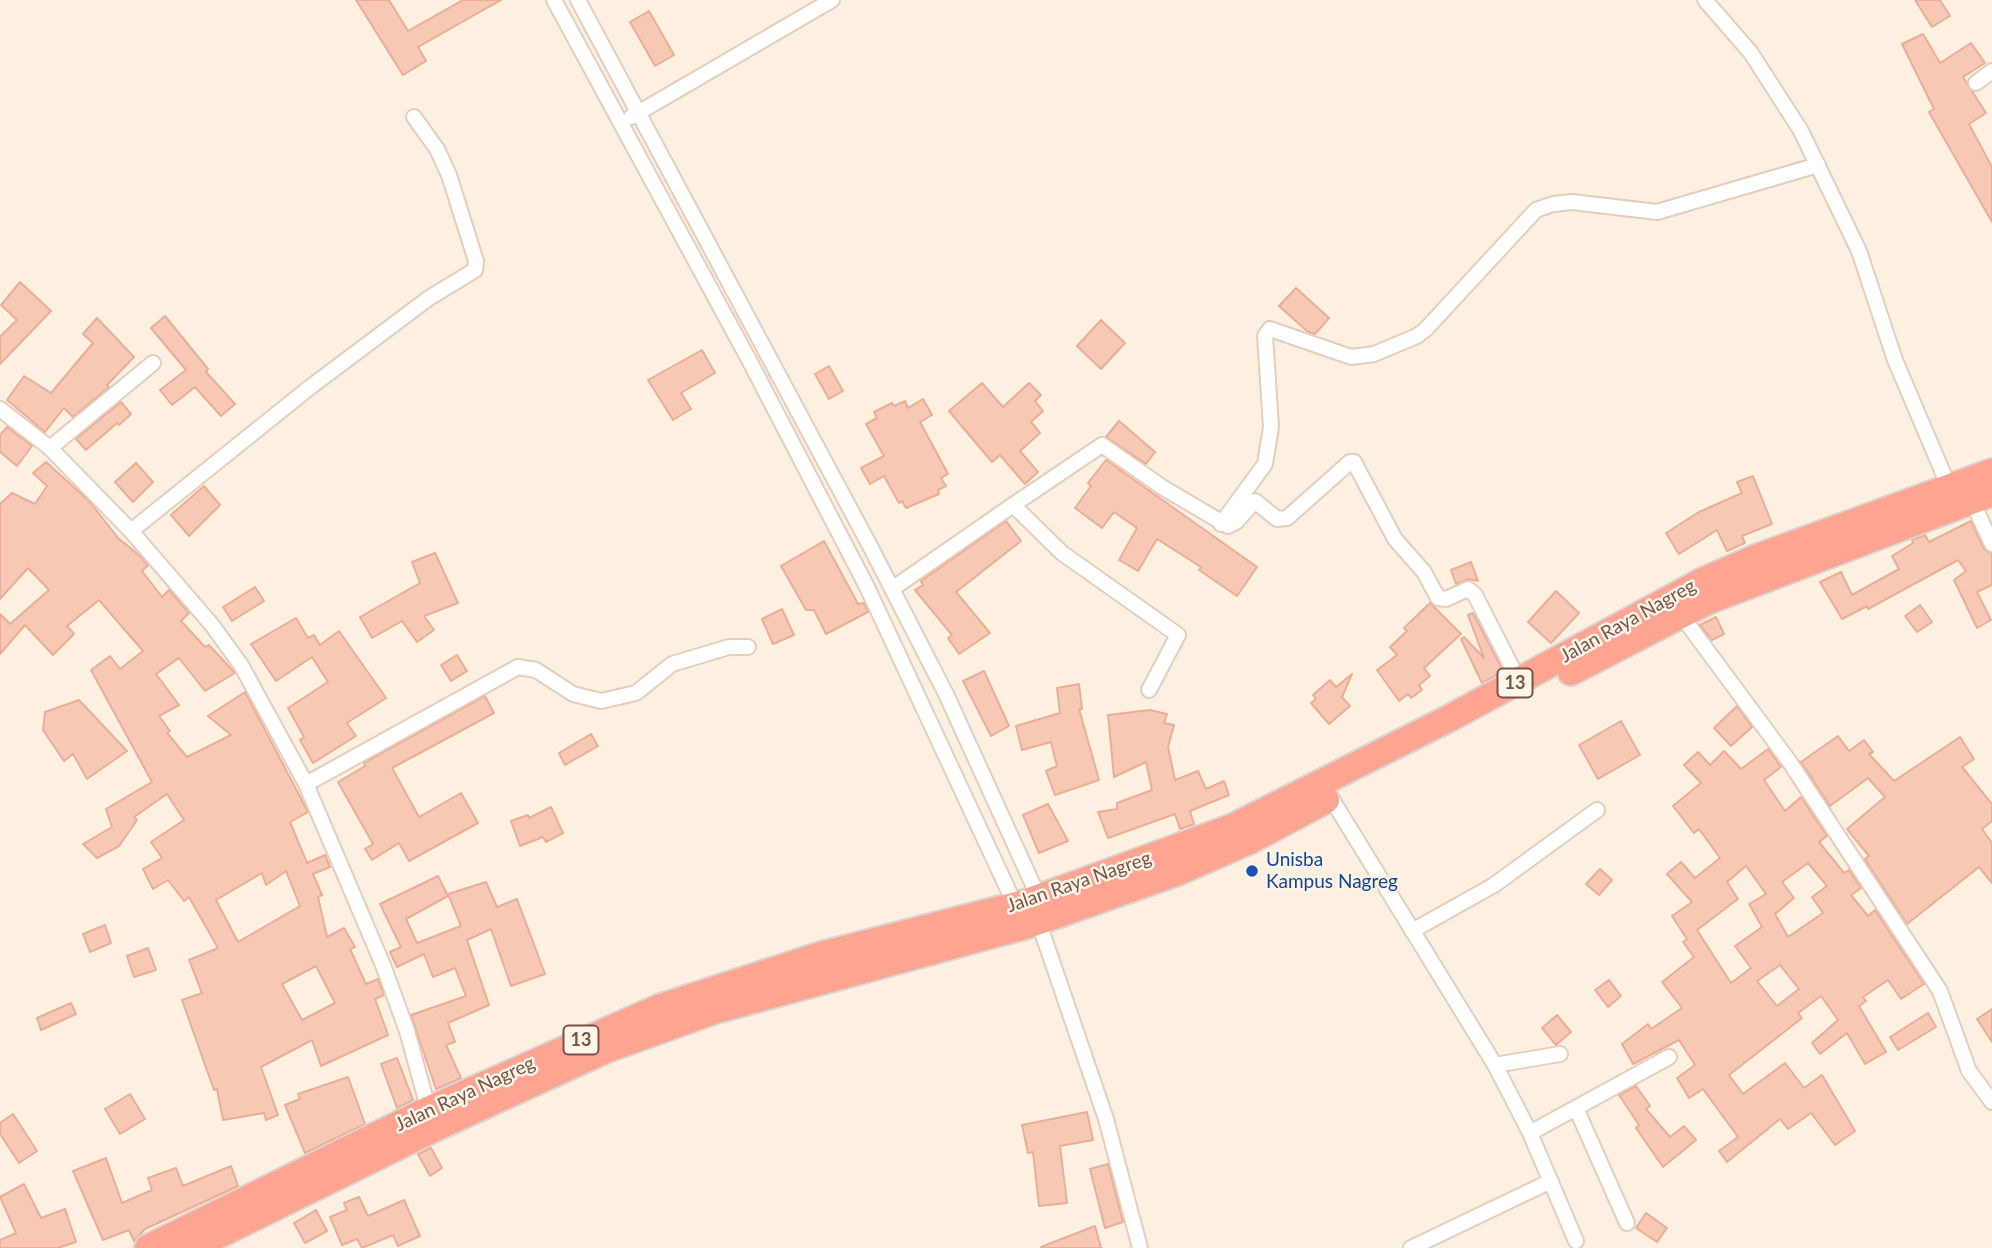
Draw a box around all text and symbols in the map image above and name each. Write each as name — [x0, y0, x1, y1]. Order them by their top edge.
street label: Jalan Raya Nagreg — [1556, 574, 1700, 668]
road number: 13 — [1498, 668, 1532, 698]
street label: Jalan Raya Nagreg — [1004, 847, 1154, 917]
place label: Unisba Kampus Nagreg — [1266, 849, 1398, 893]
marker: Unisba Kampus Nagreg — [1244, 863, 1260, 879]
road number: 13 — [564, 1026, 598, 1055]
street label: Jalan Raya Nagreg — [392, 1052, 538, 1136]

